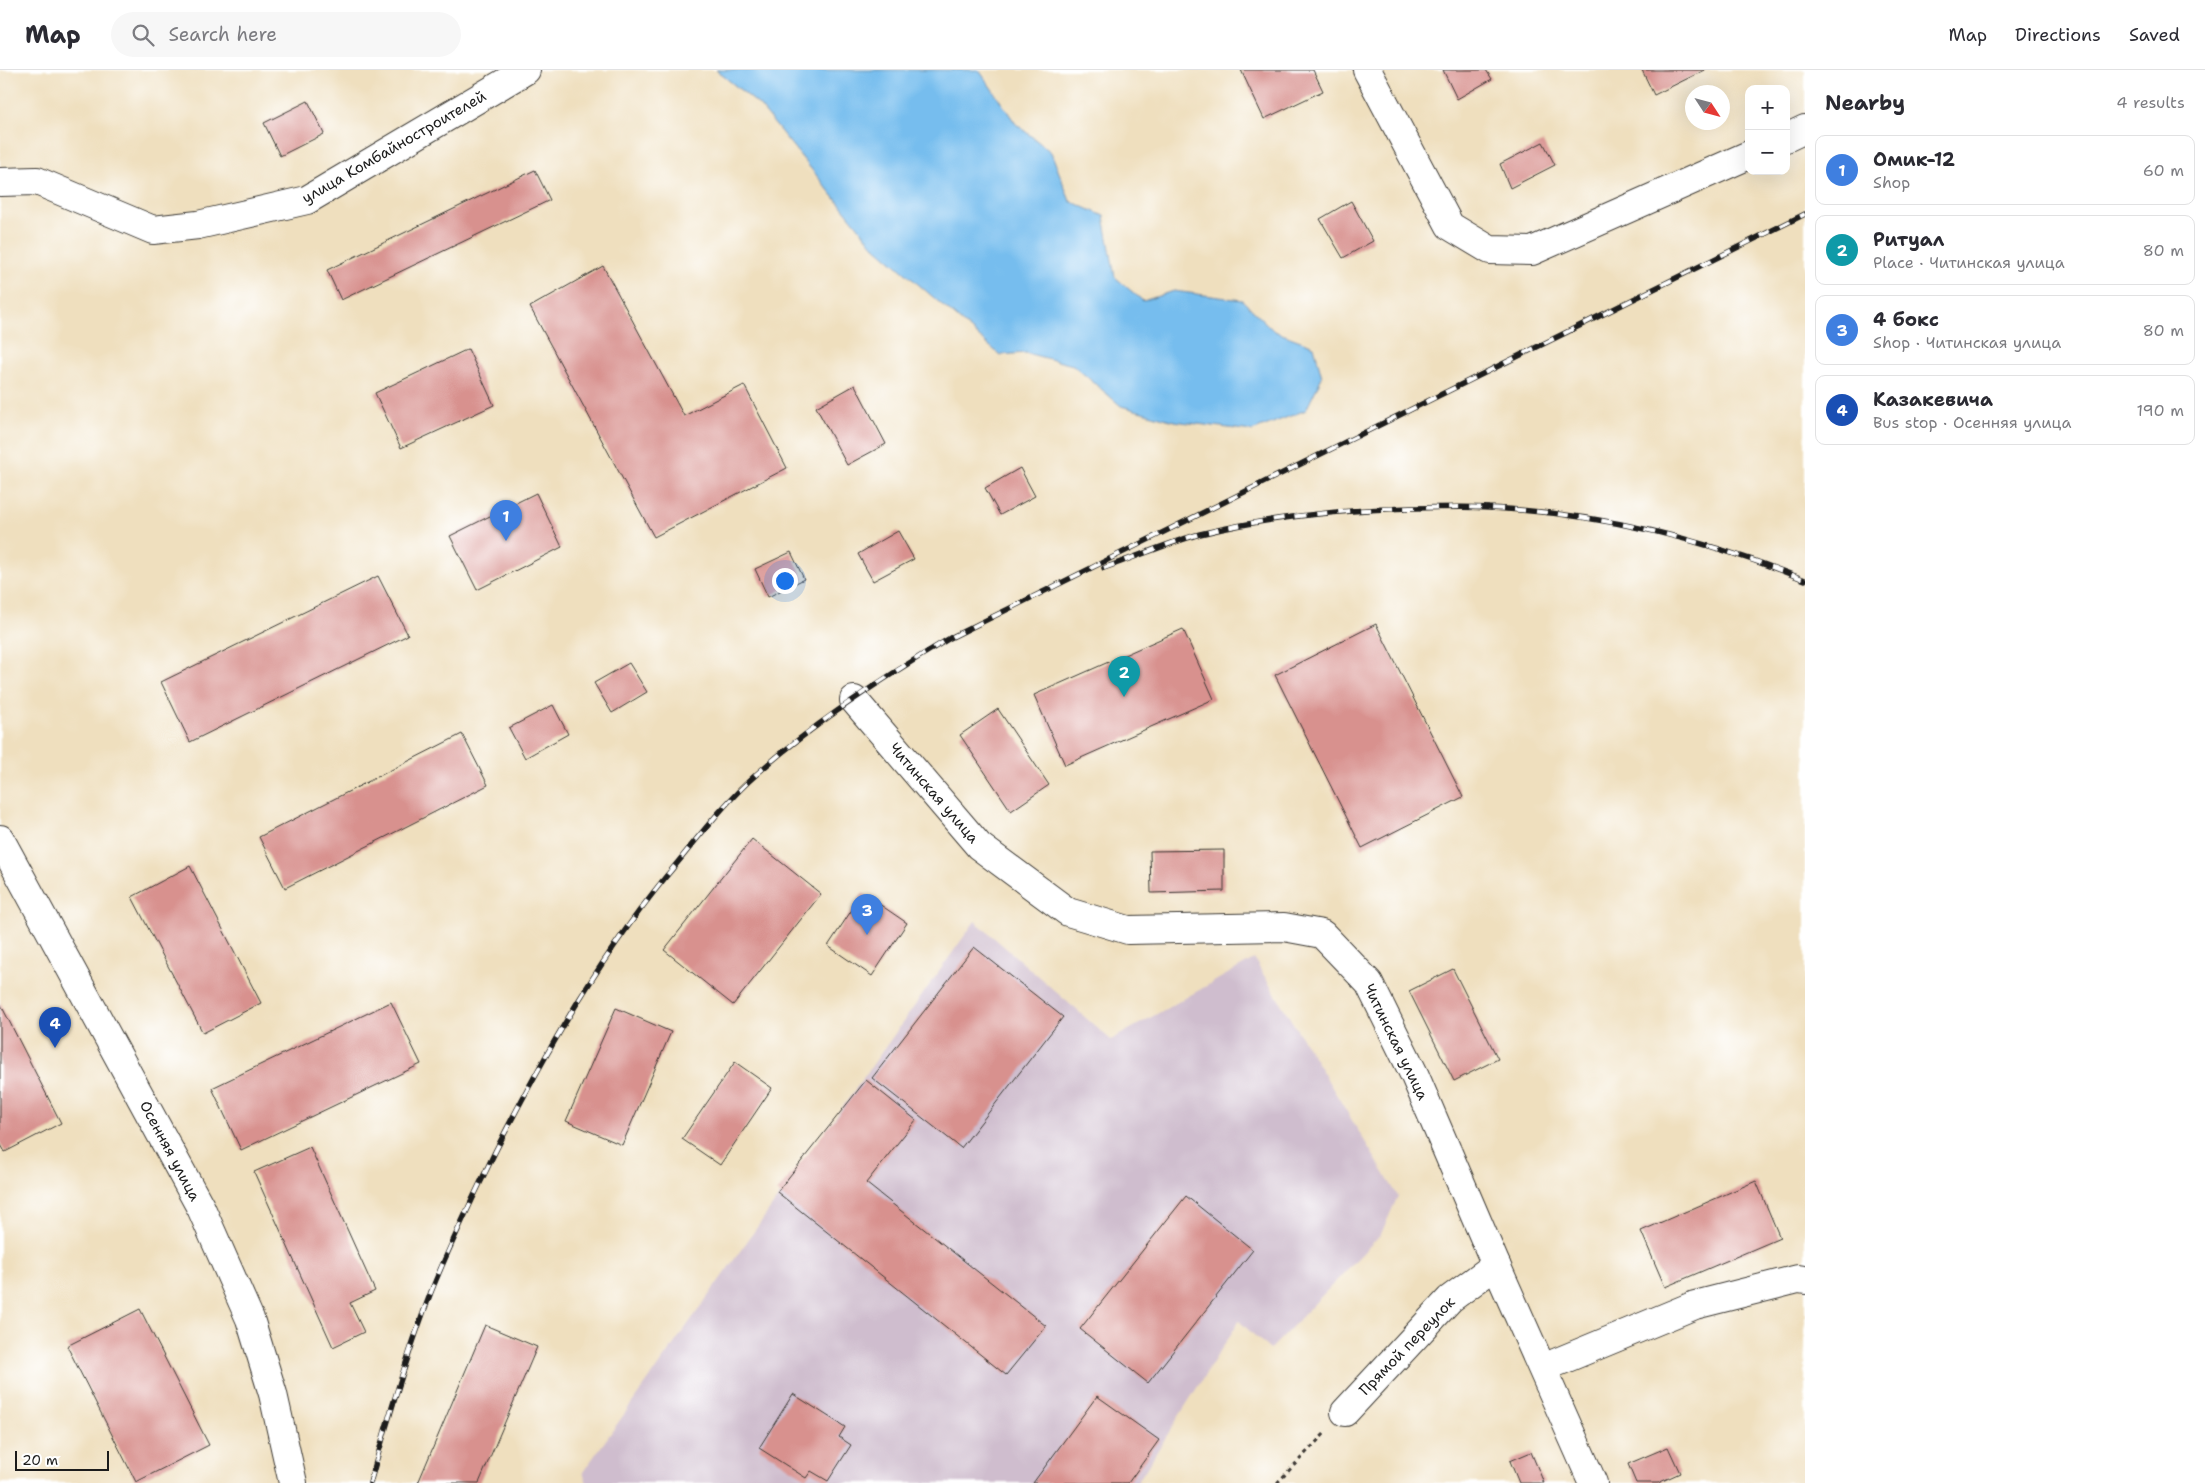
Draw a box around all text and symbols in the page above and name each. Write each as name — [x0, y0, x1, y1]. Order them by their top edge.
search box — [111, 12, 461, 57]
text: Map — [25, 19, 81, 51]
icon: search — [129, 21, 157, 49]
text: Search here — [169, 22, 277, 47]
text: Map — [1949, 23, 1987, 47]
text: Directions — [2015, 23, 2101, 47]
text: Saved — [2129, 23, 2180, 47]
north arrow — [1685, 85, 1730, 130]
map controls — [1745, 85, 1790, 175]
button: + — [1745, 85, 1790, 130]
street label: улица Комбайностроителей — [298, 86, 490, 208]
text: Nearby — [1825, 89, 1905, 117]
text: 4 results — [2116, 92, 2185, 113]
button: − — [1745, 130, 1790, 175]
text: Омик-12 — [1873, 147, 1955, 172]
text: 1 — [1838, 160, 1846, 181]
text: 60 m — [2143, 160, 2184, 181]
text: Shop — [1873, 172, 1910, 193]
text: Ритуал — [1873, 227, 1944, 252]
text: 2 — [1836, 240, 1848, 261]
text: 80 m — [2143, 240, 2184, 261]
text: Place · Читинская улица — [1873, 252, 2065, 273]
text: 4 бокс — [1873, 307, 1939, 332]
text: 3 — [1836, 320, 1848, 341]
text: 80 m — [2143, 320, 2184, 341]
text: Shop · Читинская улица — [1873, 332, 2061, 353]
text: Казакевича — [1873, 387, 1993, 412]
text: 4 — [1836, 400, 1848, 421]
text: 190 m — [2137, 400, 2184, 421]
text: Bus stop · Осенняя улица — [1873, 412, 2071, 433]
pin: 1 — [490, 500, 522, 541]
your location — [772, 568, 798, 594]
pin: 2 — [1108, 656, 1140, 697]
street label: Читинская улица — [885, 739, 984, 848]
pin: 3 — [851, 894, 883, 935]
street label: Читинская улица — [1359, 981, 1433, 1104]
pin: 4 — [39, 1007, 71, 1048]
street label: Осенняя улица — [135, 1097, 205, 1205]
street label: Прямой переулок — [1355, 1292, 1459, 1400]
scale bar — [15, 1448, 109, 1471]
text: 20 m — [22, 1451, 58, 1469]

